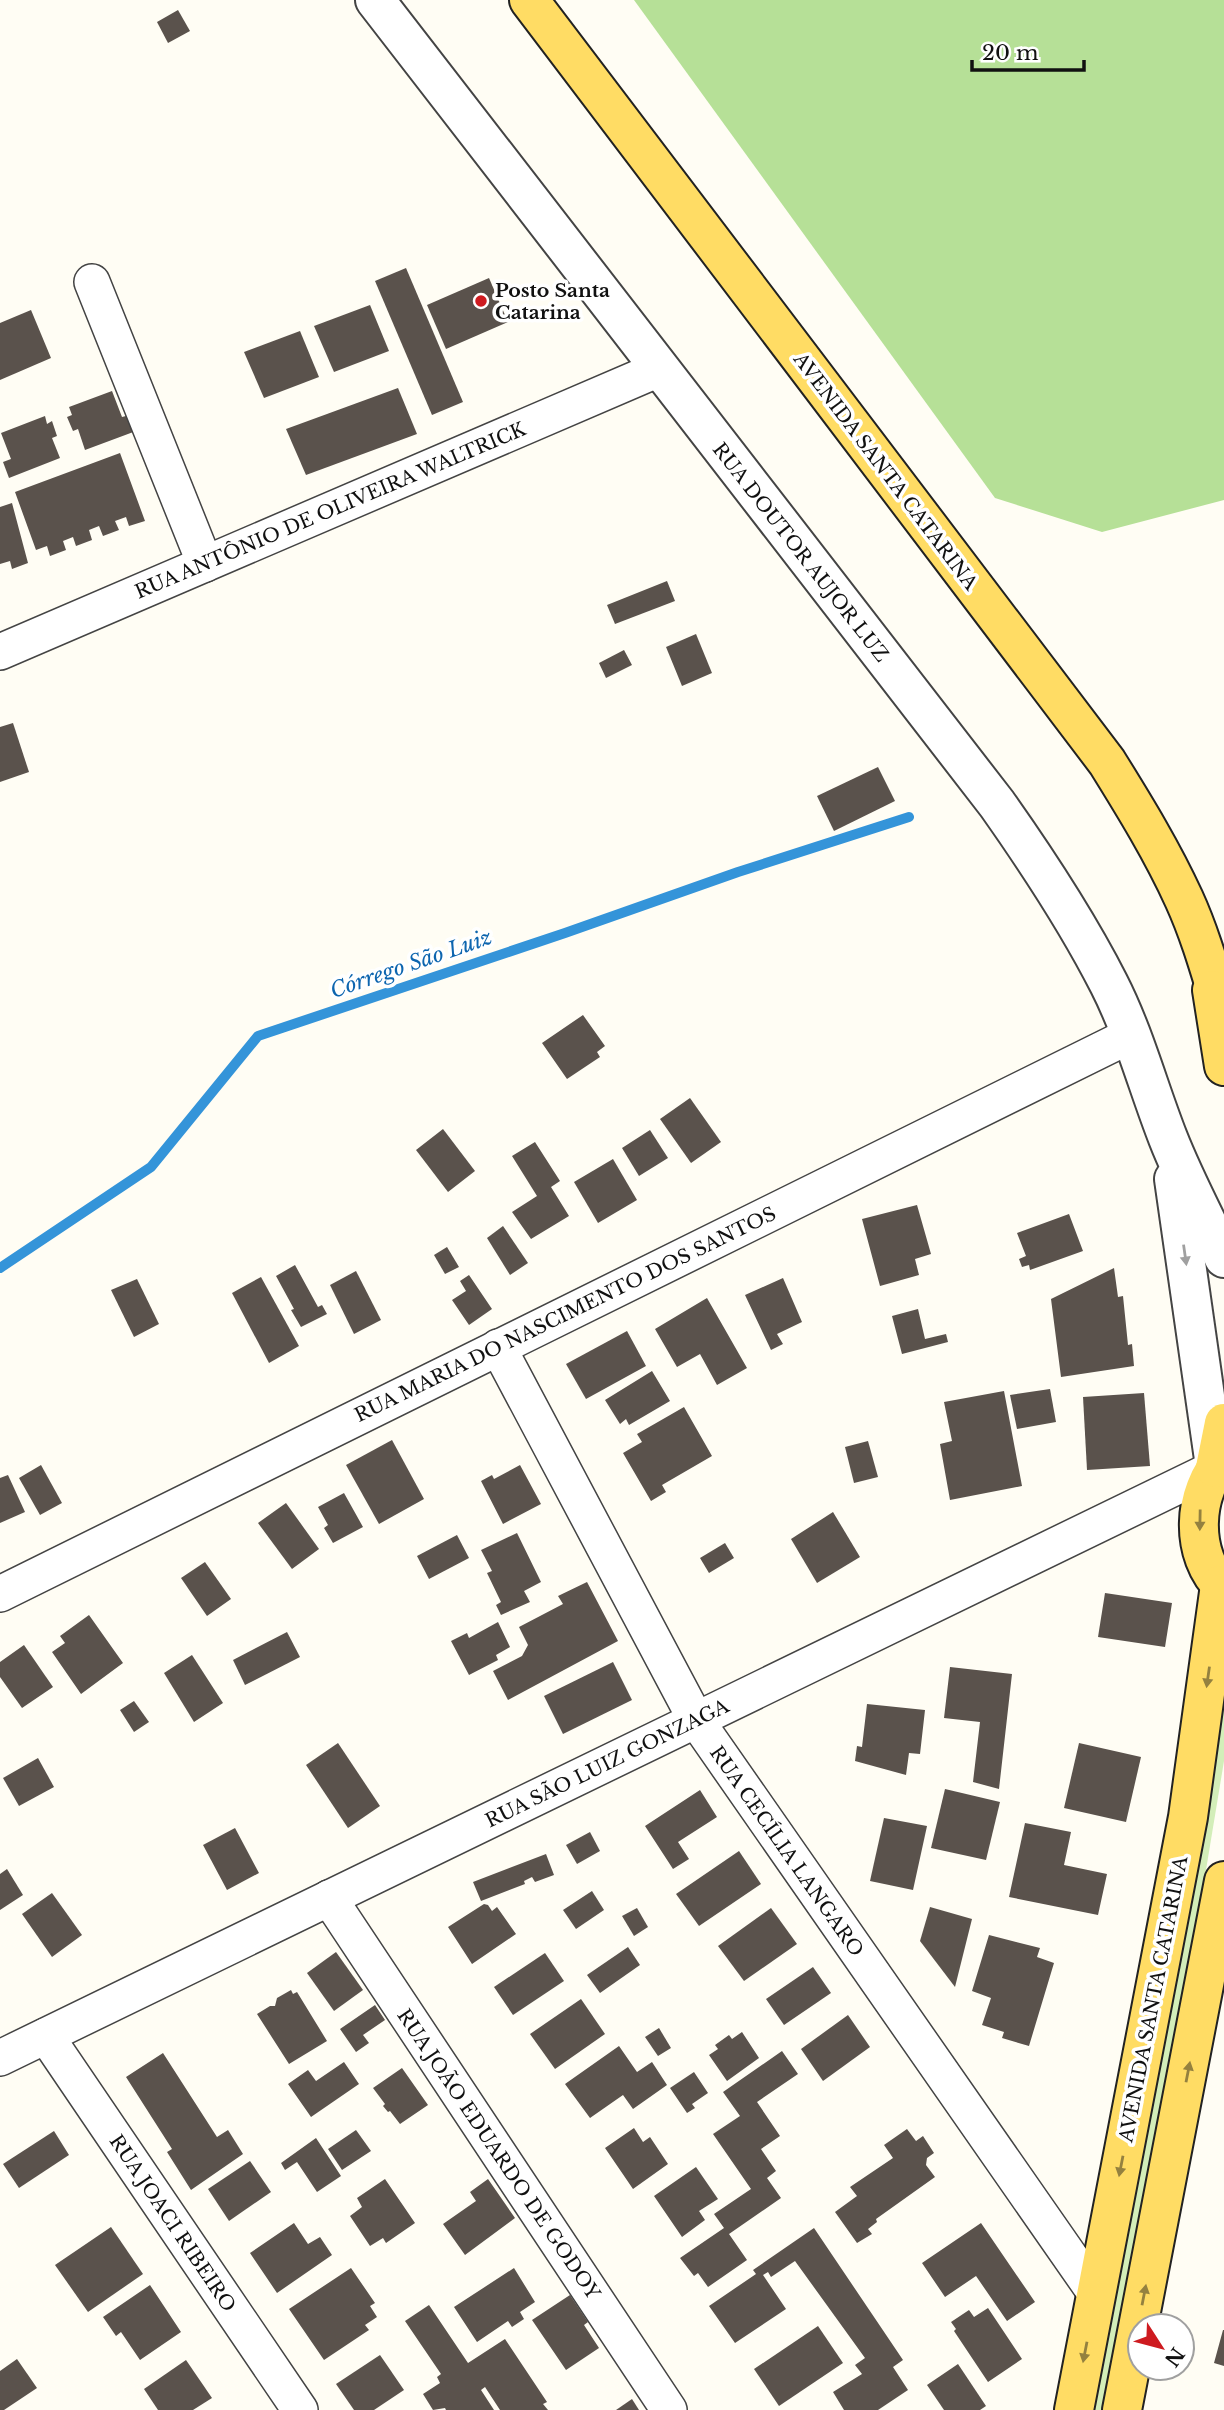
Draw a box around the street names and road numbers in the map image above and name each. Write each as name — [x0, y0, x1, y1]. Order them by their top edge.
street label: AVENIDA SANTA CATARINA — [788, 347, 983, 595]
street label: RUA ANTÔNIO DE OLIVEIRA WALTRICK — [131, 417, 530, 604]
street label: RUA DOUTOR AUJOR LUZ — [708, 438, 893, 666]
street label: RUA MARIA DO NASCIMENTO DOS SANTOS — [351, 1202, 780, 1427]
street label: RUA SÃO LUIZ GONZAGA — [481, 1693, 733, 1833]
street label: RUA CECÍLIA LANGARO — [705, 1742, 868, 1961]
street label: AVENIDA SANTA CATARINA — [1114, 1854, 1193, 2145]
street label: RUA JOÃO EDUARDO DE GODOY — [392, 2004, 606, 2304]
street label: RUA JOACI RIBEIRO — [105, 2130, 240, 2316]

